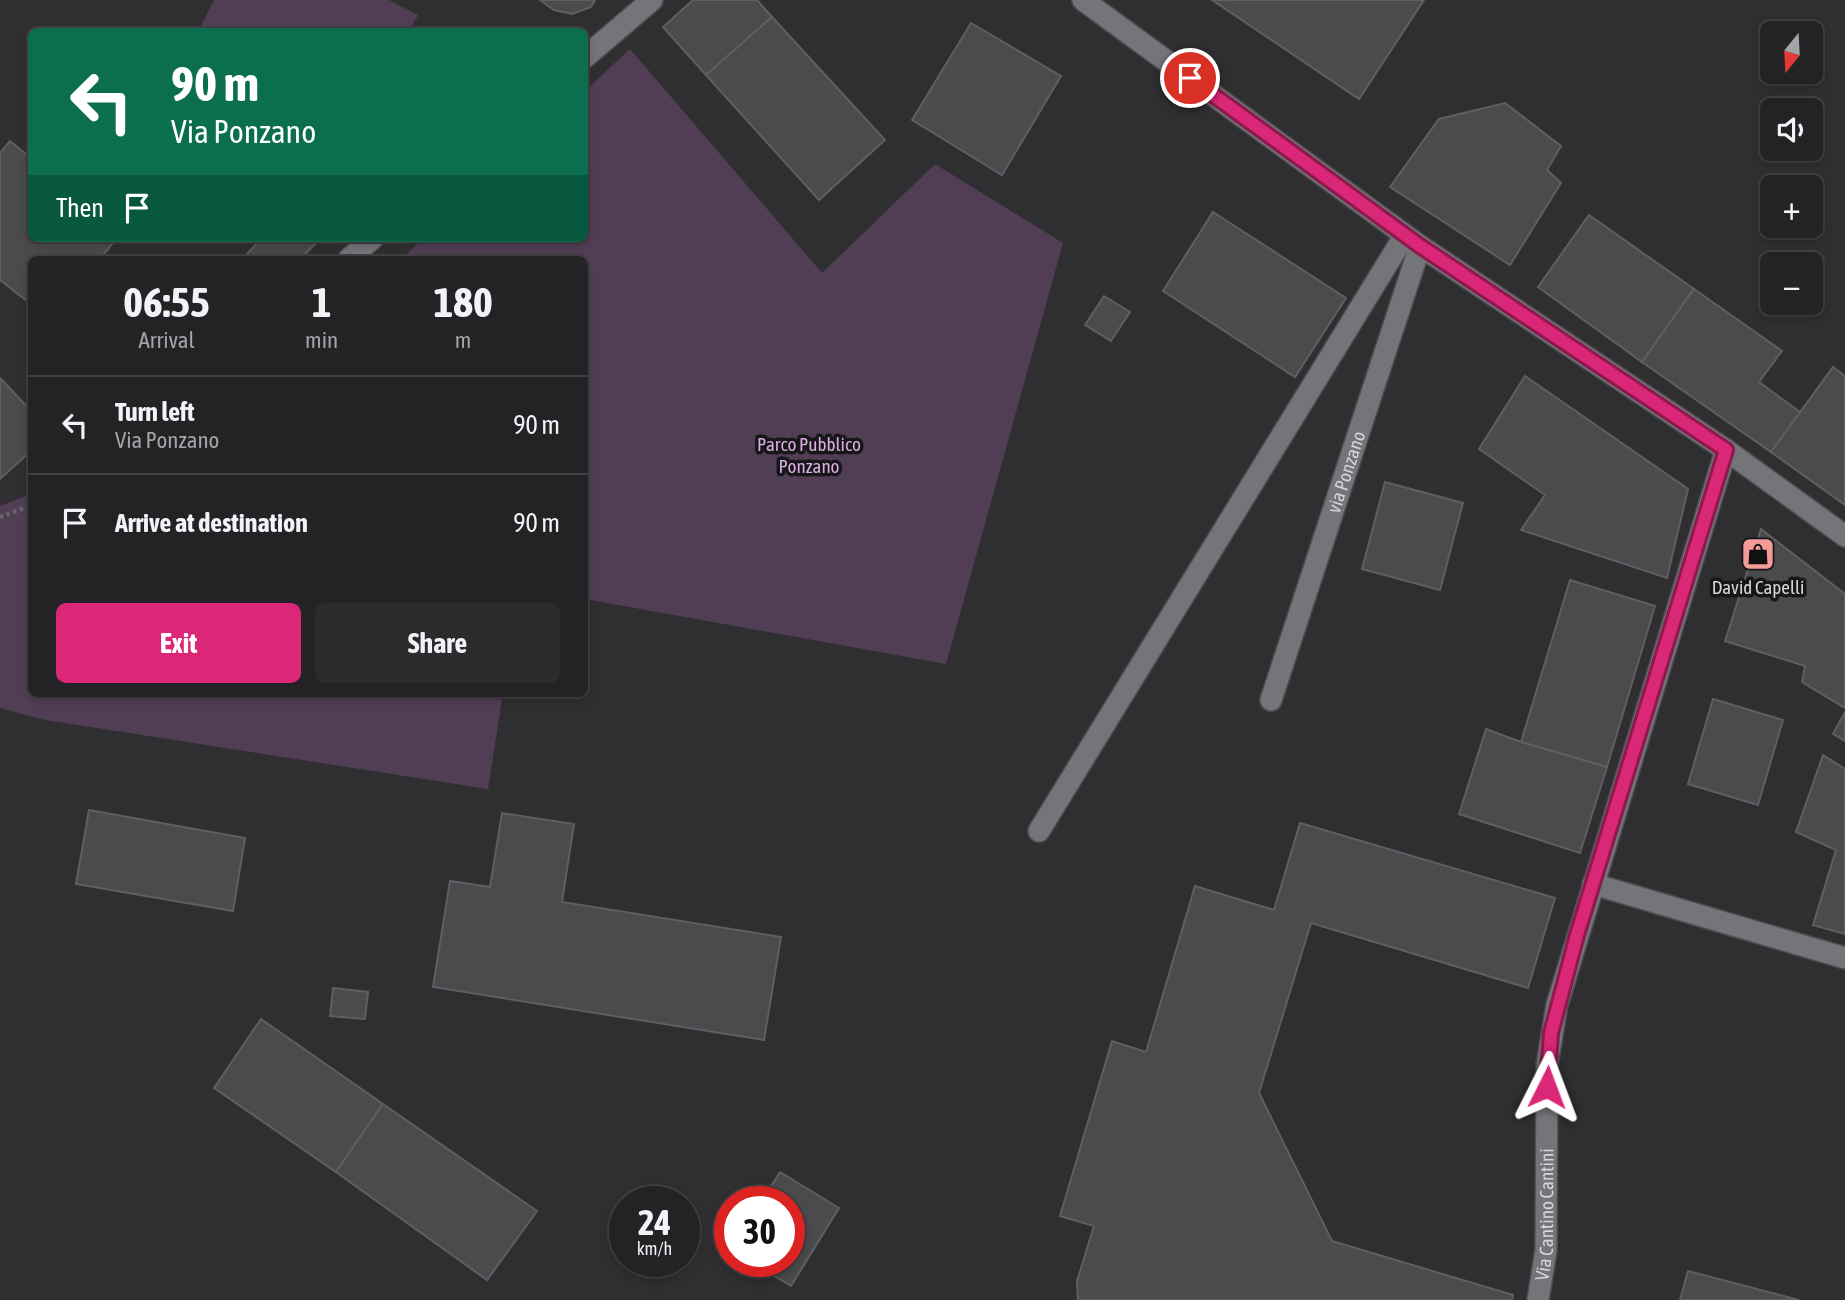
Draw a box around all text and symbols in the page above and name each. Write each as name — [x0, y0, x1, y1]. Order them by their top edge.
north arrow — [1760, 21, 1824, 84]
map controls — [1760, 21, 1823, 315]
pin — [1160, 48, 1220, 108]
text: 90 m — [171, 55, 259, 111]
icon: left — [56, 56, 147, 147]
icon: arrive — [1171, 59, 1209, 97]
button: sound — [1760, 98, 1823, 161]
text: Via Ponzano — [171, 113, 316, 150]
button: + — [1760, 175, 1823, 238]
icon: arrive — [118, 189, 156, 227]
text: Then — [56, 193, 104, 223]
button: − — [1760, 252, 1823, 315]
text: 06:55 — [123, 278, 210, 326]
text: 1 — [312, 278, 331, 326]
text: 180 — [433, 278, 493, 326]
text: Arrival — [138, 327, 195, 353]
text: min — [305, 327, 338, 353]
text: m — [455, 327, 471, 353]
text: Turn left — [115, 397, 195, 427]
icon: left — [56, 406, 94, 444]
text: 90 m — [513, 410, 560, 440]
text: Via Ponzano — [115, 427, 219, 453]
street label: via Ponzano — [1322, 428, 1370, 516]
park label: Parco Pubblico Ponzano — [757, 433, 861, 477]
icon: arrive — [56, 504, 94, 542]
text: Arrive at destination — [115, 508, 308, 538]
text: 90 m — [513, 508, 560, 538]
shop icon: David Capelli — [1739, 535, 1777, 573]
place label: David Capelli — [1712, 576, 1804, 598]
button: Exit — [56, 603, 301, 683]
button: Share — [315, 603, 560, 683]
position arrow — [1510, 1050, 1584, 1124]
street label: Via Cantino Cantini — [1530, 1148, 1558, 1282]
speed limit sign: 30 — [714, 1186, 805, 1277]
text: 24 — [638, 1202, 671, 1242]
text: km/h — [637, 1238, 672, 1259]

